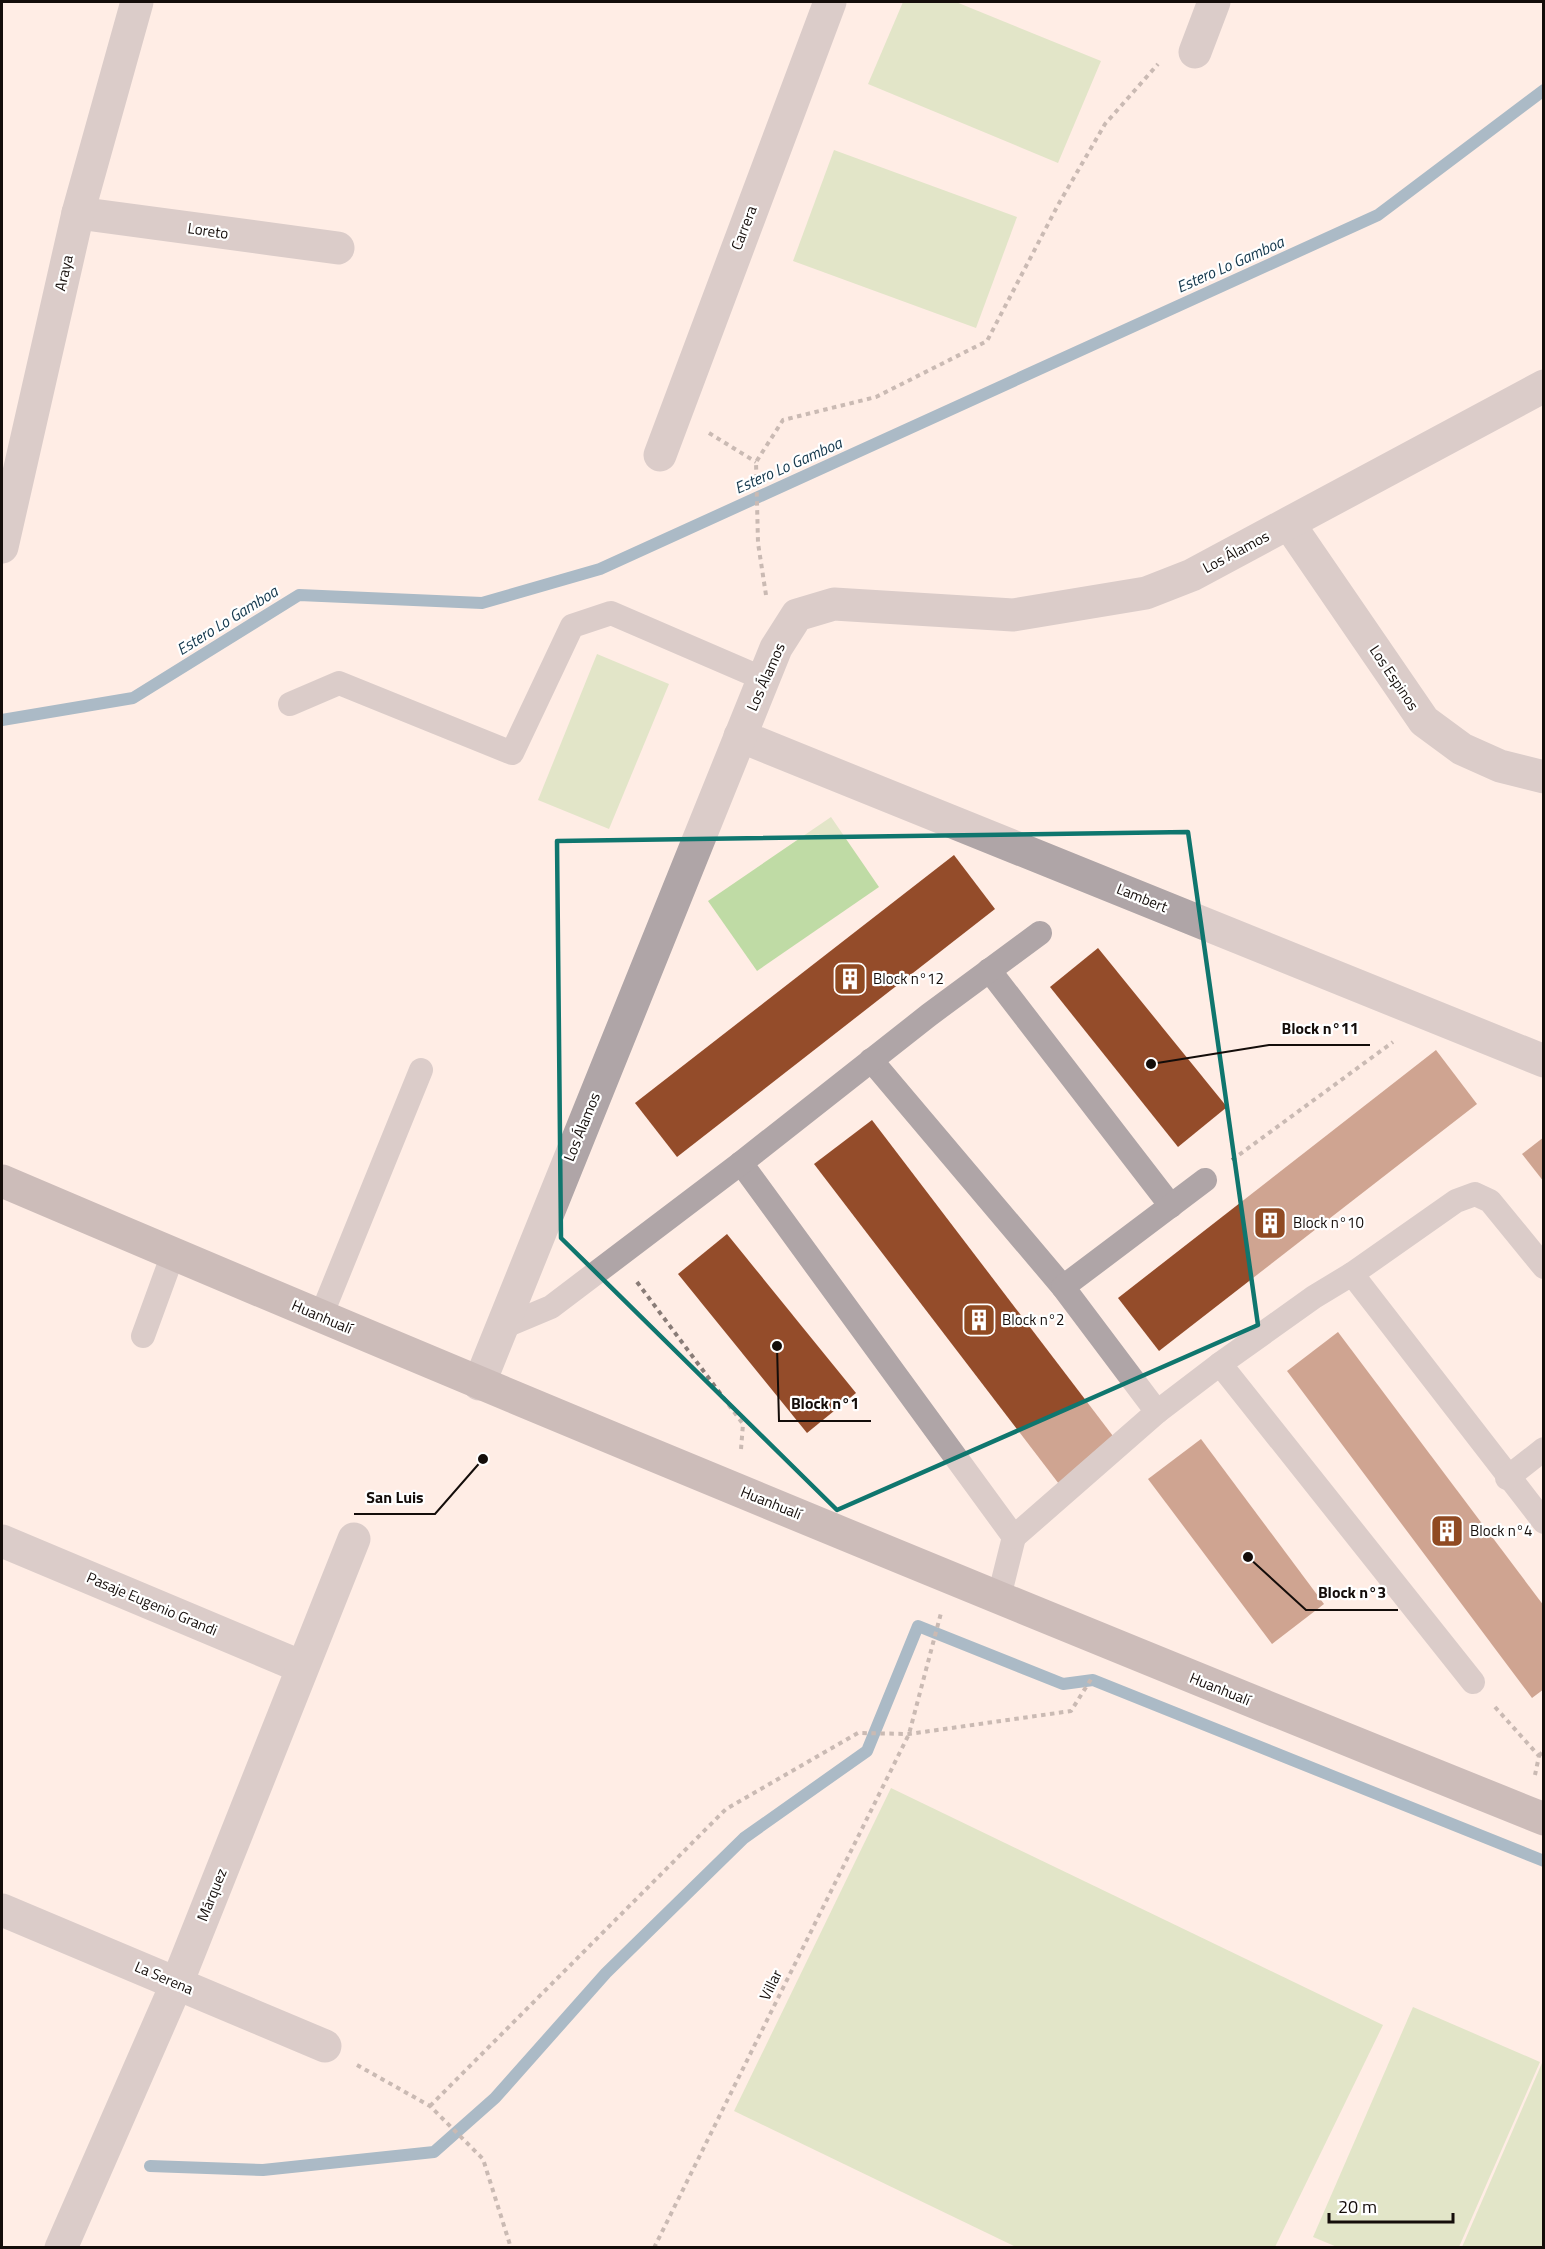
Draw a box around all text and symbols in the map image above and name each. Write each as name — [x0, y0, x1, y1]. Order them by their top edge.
street label: Carrera — [725, 202, 763, 254]
street label: Loreto — [186, 216, 230, 245]
water label: Estero Lo Gamboa — [1172, 229, 1288, 298]
street label: Araya — [48, 252, 79, 293]
water label: Estero Lo Gamboa — [730, 430, 846, 499]
street label: Los Álamos — [1198, 524, 1273, 579]
water label: Estero Lo Gamboa — [172, 579, 283, 661]
street label: Los Álamos — [740, 639, 791, 715]
street label: Los Espinos — [1364, 640, 1425, 715]
street label: Lambert — [1113, 877, 1172, 918]
building icon: Block n°12 — [832, 961, 868, 997]
place label: Block n°12 — [873, 967, 944, 990]
callout: Block n°11 — [1269, 1011, 1370, 1045]
text: Block n°11 — [1281, 1016, 1359, 1040]
street label: Los Álamos — [557, 1089, 606, 1165]
building icon: Block n°10 — [1252, 1205, 1288, 1241]
place label: Block n°10 — [1293, 1211, 1364, 1234]
street label: Huanhualí — [288, 1293, 358, 1340]
building icon: Block n°2 — [961, 1302, 997, 1338]
place label: Block n°2 — [1002, 1308, 1065, 1331]
callout: Block n°1 — [779, 1387, 871, 1421]
text: Block n°1 — [791, 1391, 859, 1415]
callout: San Luis — [354, 1480, 435, 1514]
street label: Huanhualí — [737, 1480, 807, 1526]
text: San Luis — [366, 1485, 424, 1509]
building icon: Block n°4 — [1429, 1513, 1465, 1549]
place label: Block n°4 — [1470, 1519, 1533, 1542]
street label: Pasaje Eugenio Grandi — [83, 1566, 221, 1642]
callout: Block n°3 — [1306, 1576, 1398, 1610]
text: Block n°3 — [1318, 1580, 1386, 1604]
street label: Huanhualí — [1186, 1666, 1256, 1712]
street label: Márquez — [191, 1865, 233, 1925]
street label: La Serena — [131, 1955, 198, 2000]
street label: Villar — [753, 1966, 788, 2004]
scale bar — [1329, 2186, 1454, 2224]
text: 20 m — [1338, 2193, 1377, 2220]

